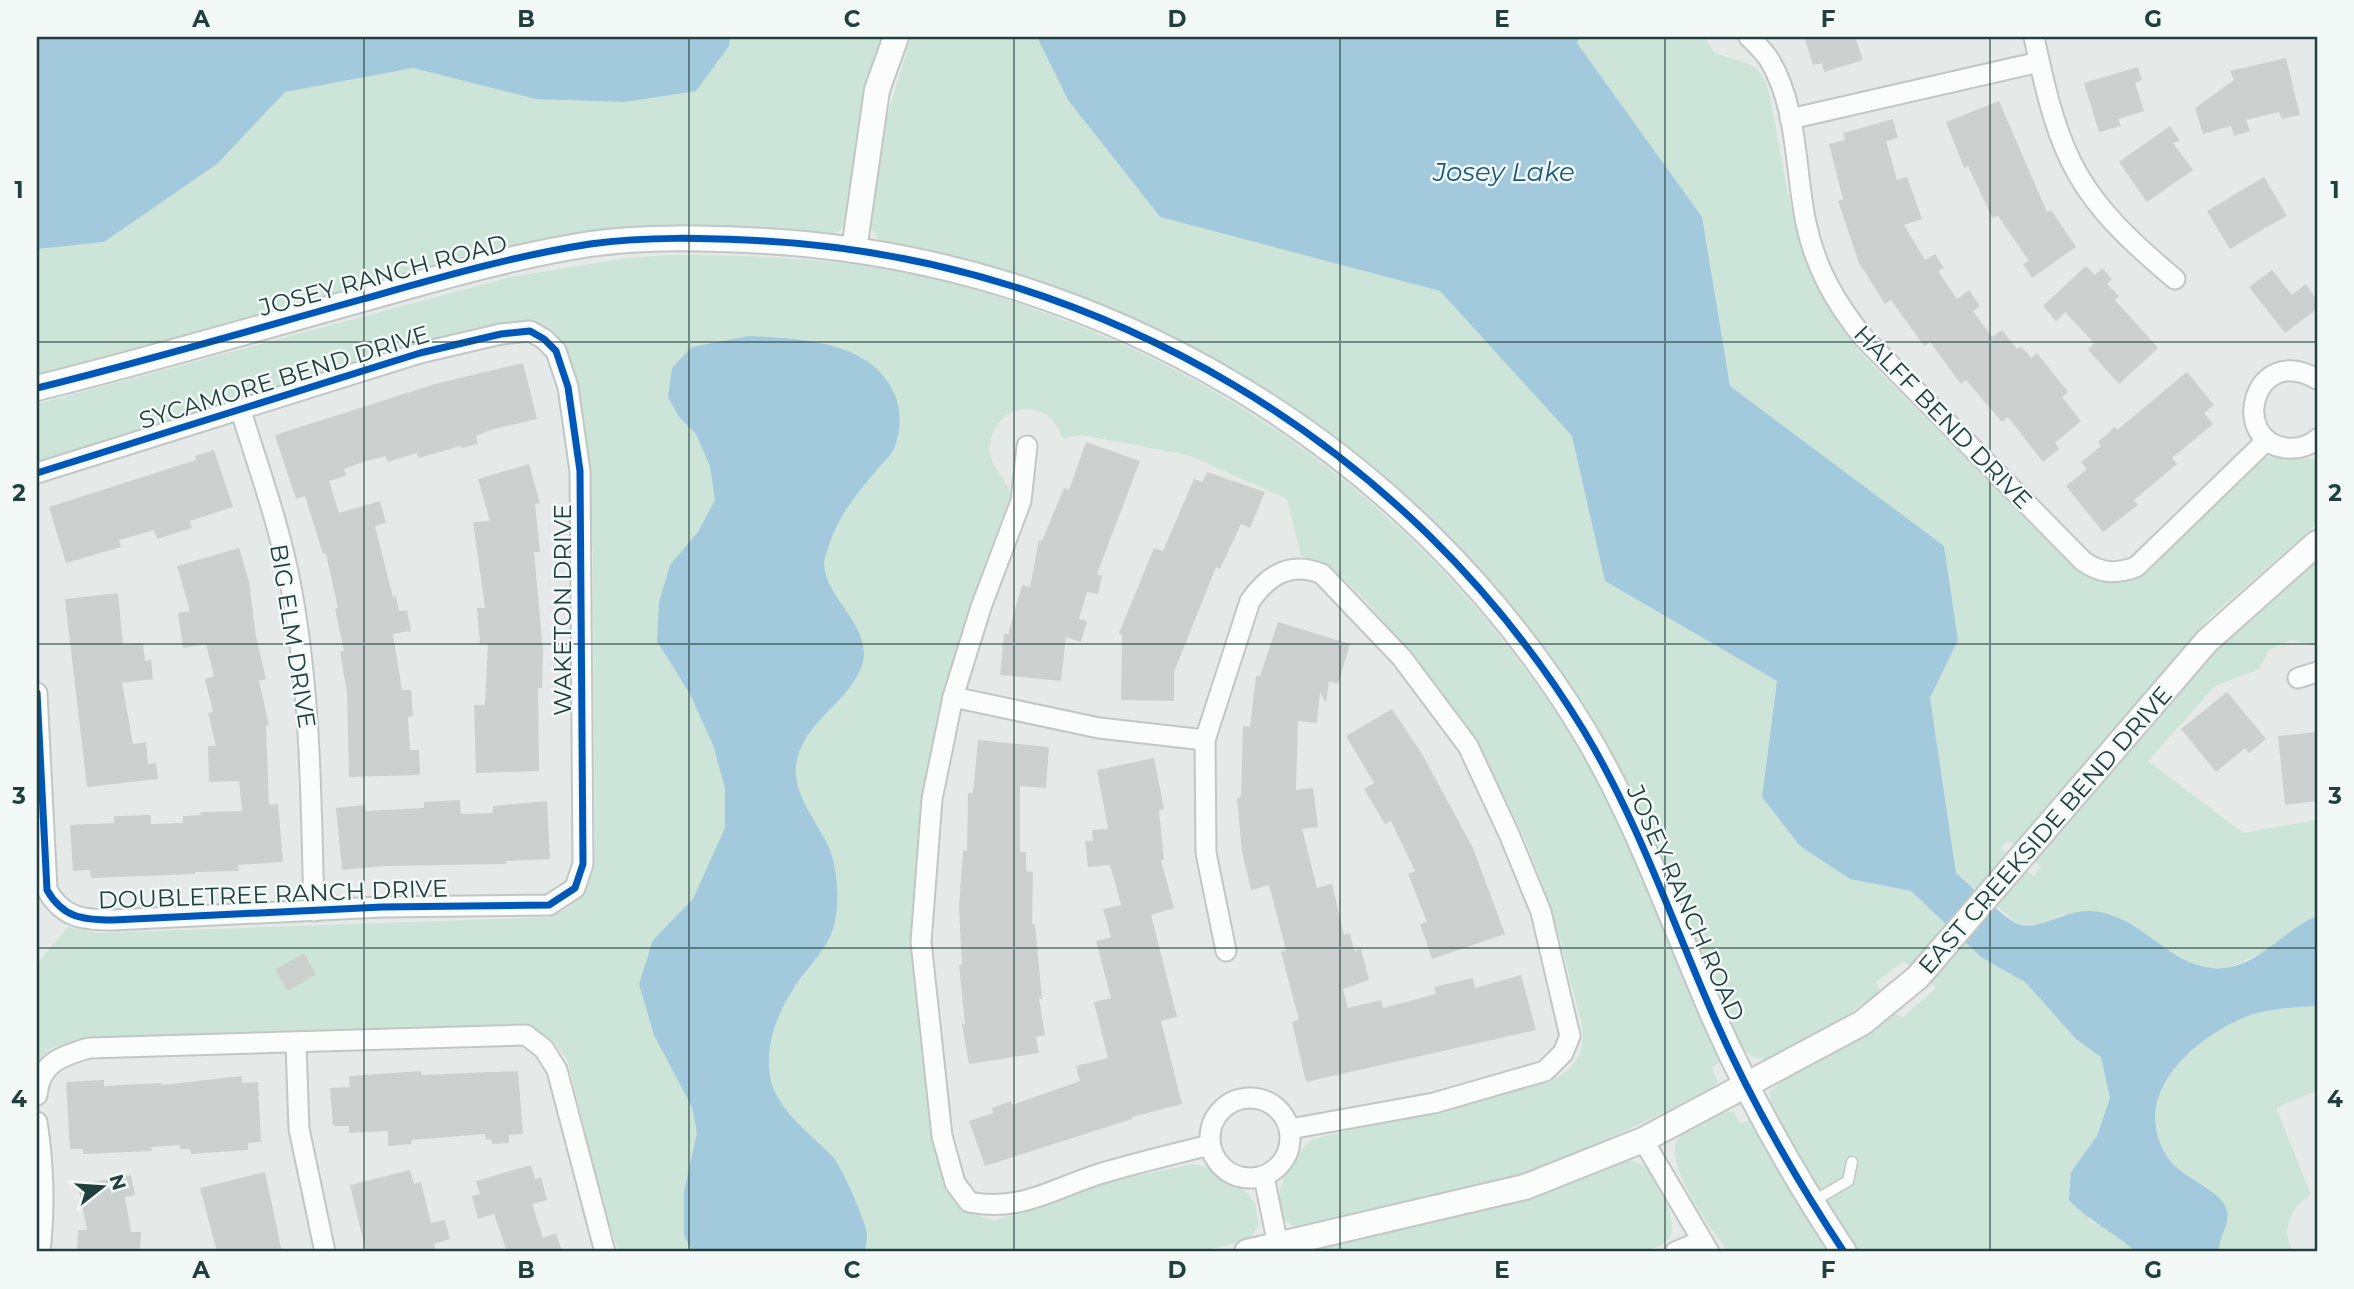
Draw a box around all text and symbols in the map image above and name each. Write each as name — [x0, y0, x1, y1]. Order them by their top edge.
text: A — [191, 5, 210, 33]
text: B — [517, 5, 535, 33]
text: C — [844, 5, 861, 33]
text: D — [1168, 5, 1187, 33]
text: E — [1494, 5, 1510, 33]
text: F — [1821, 5, 1836, 33]
text: G — [2144, 5, 2162, 33]
water label: Josey Lake — [1432, 156, 1575, 188]
text: 1 — [14, 176, 24, 204]
text: 1 — [2330, 176, 2340, 204]
street label: JOSEY RANCH ROAD — [255, 228, 510, 322]
street label: SYCAMORE BEND DRIVE — [135, 319, 433, 435]
street label: HALFF BEND DRIVE — [1848, 319, 2038, 515]
text: 2 — [12, 479, 26, 507]
text: 2 — [2328, 479, 2342, 507]
street label: WAKETON DRIVE — [548, 504, 577, 716]
street label: BIG ELM DRIVE — [264, 542, 322, 730]
street label: EAST CREEKSIDE BEND DRIVE — [1912, 680, 2178, 980]
street label: JOSEY RANCH ROAD — [1620, 779, 1751, 1026]
text: 3 — [11, 782, 26, 810]
text: 3 — [2327, 782, 2342, 810]
street label: DOUBLETREE RANCH DRIVE — [98, 873, 448, 915]
text: 4 — [11, 1085, 27, 1113]
text: 4 — [2327, 1085, 2343, 1113]
north arrow — [66, 1152, 136, 1222]
text: N — [105, 1171, 131, 1193]
text: A — [191, 1256, 210, 1284]
text: B — [517, 1256, 535, 1284]
text: C — [844, 1256, 861, 1284]
text: D — [1168, 1256, 1187, 1284]
text: E — [1494, 1256, 1510, 1284]
text: F — [1821, 1256, 1836, 1284]
text: G — [2144, 1256, 2162, 1284]

